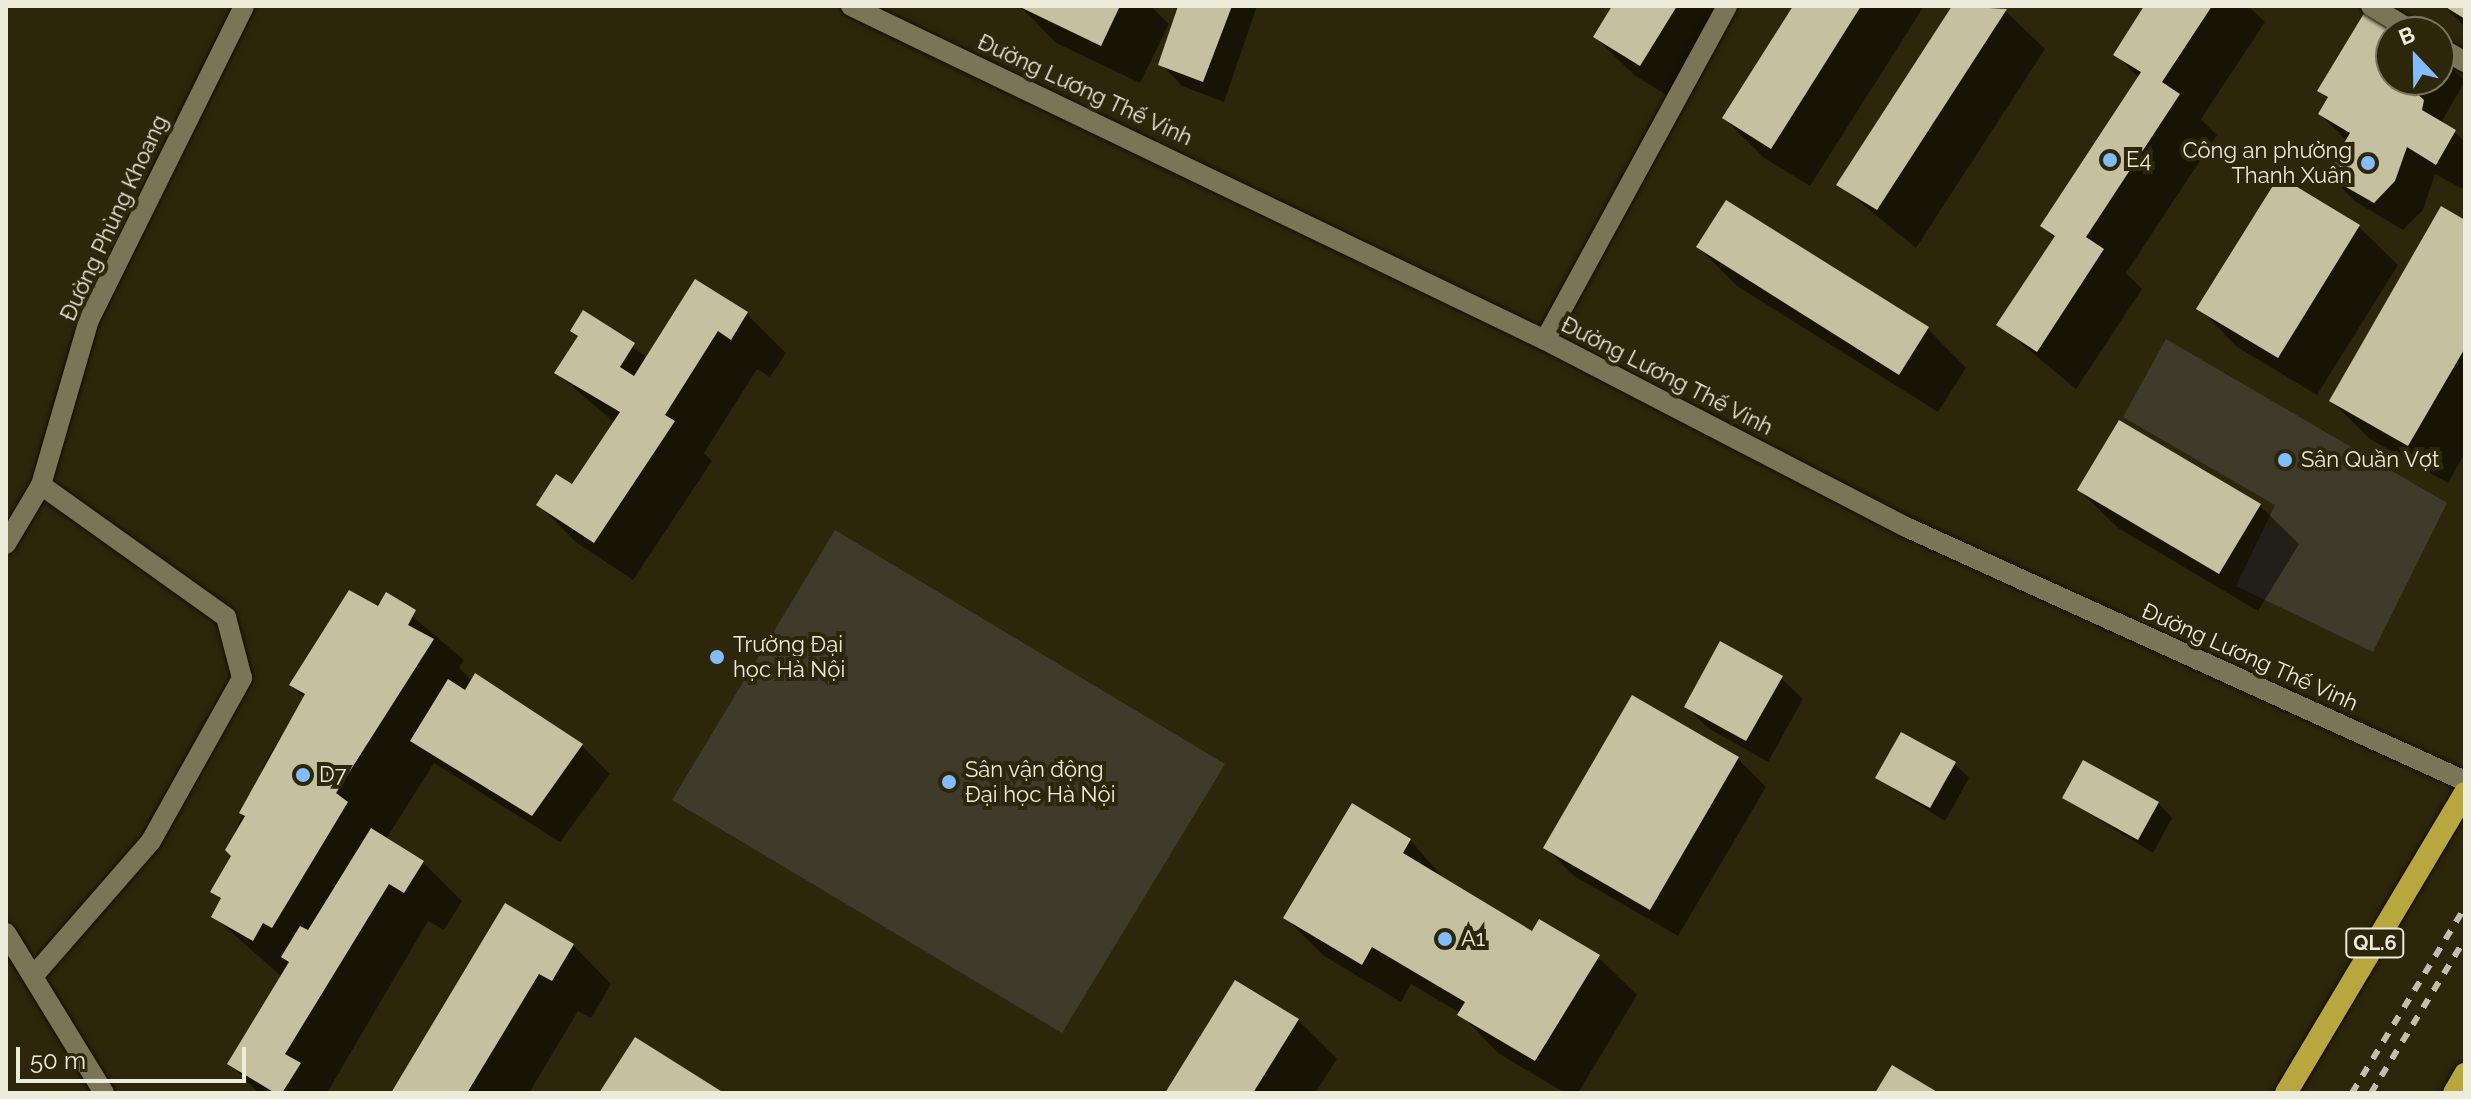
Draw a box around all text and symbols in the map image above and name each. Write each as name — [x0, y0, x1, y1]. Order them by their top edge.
north arrow — [2375, 16, 2455, 96]
text: B — [2395, 21, 2419, 50]
street label: Đường Lương Thế Vinh — [973, 28, 1197, 152]
street label: Đường Phùng Khoang — [55, 111, 173, 325]
place label: Công an phường Thanh Xuân — [2182, 137, 2352, 188]
place label: E4 — [2126, 147, 2151, 173]
marker: E4 — [2101, 151, 2119, 169]
marker: Công an phường Thanh Xuân — [2359, 154, 2377, 172]
street label: Đường Lương Thế Vinh — [1556, 311, 1778, 441]
place label: Sân Quần Vợt — [2301, 447, 2440, 473]
marker: Sân Quần Vợt — [2276, 451, 2294, 469]
street label: Đường Lương Thế Vinh — [2137, 597, 2363, 717]
place label: Trường Đại học Hà Nội — [733, 631, 845, 682]
marker: Trường Đại học Hà Nội — [708, 648, 726, 666]
place label: Sân vận động Đại học Hà Nội — [965, 756, 1115, 808]
place label: D7 — [319, 762, 346, 788]
marker: D7 — [294, 766, 312, 784]
marker: Sân vận động Đại học Hà Nội — [940, 773, 958, 791]
place label: A1 — [1461, 926, 1485, 952]
road number: QL.6 — [2345, 927, 2405, 959]
marker: A1 — [1436, 930, 1454, 948]
scale bar — [20, 1031, 250, 1081]
text: 50 m — [30, 1046, 86, 1075]

